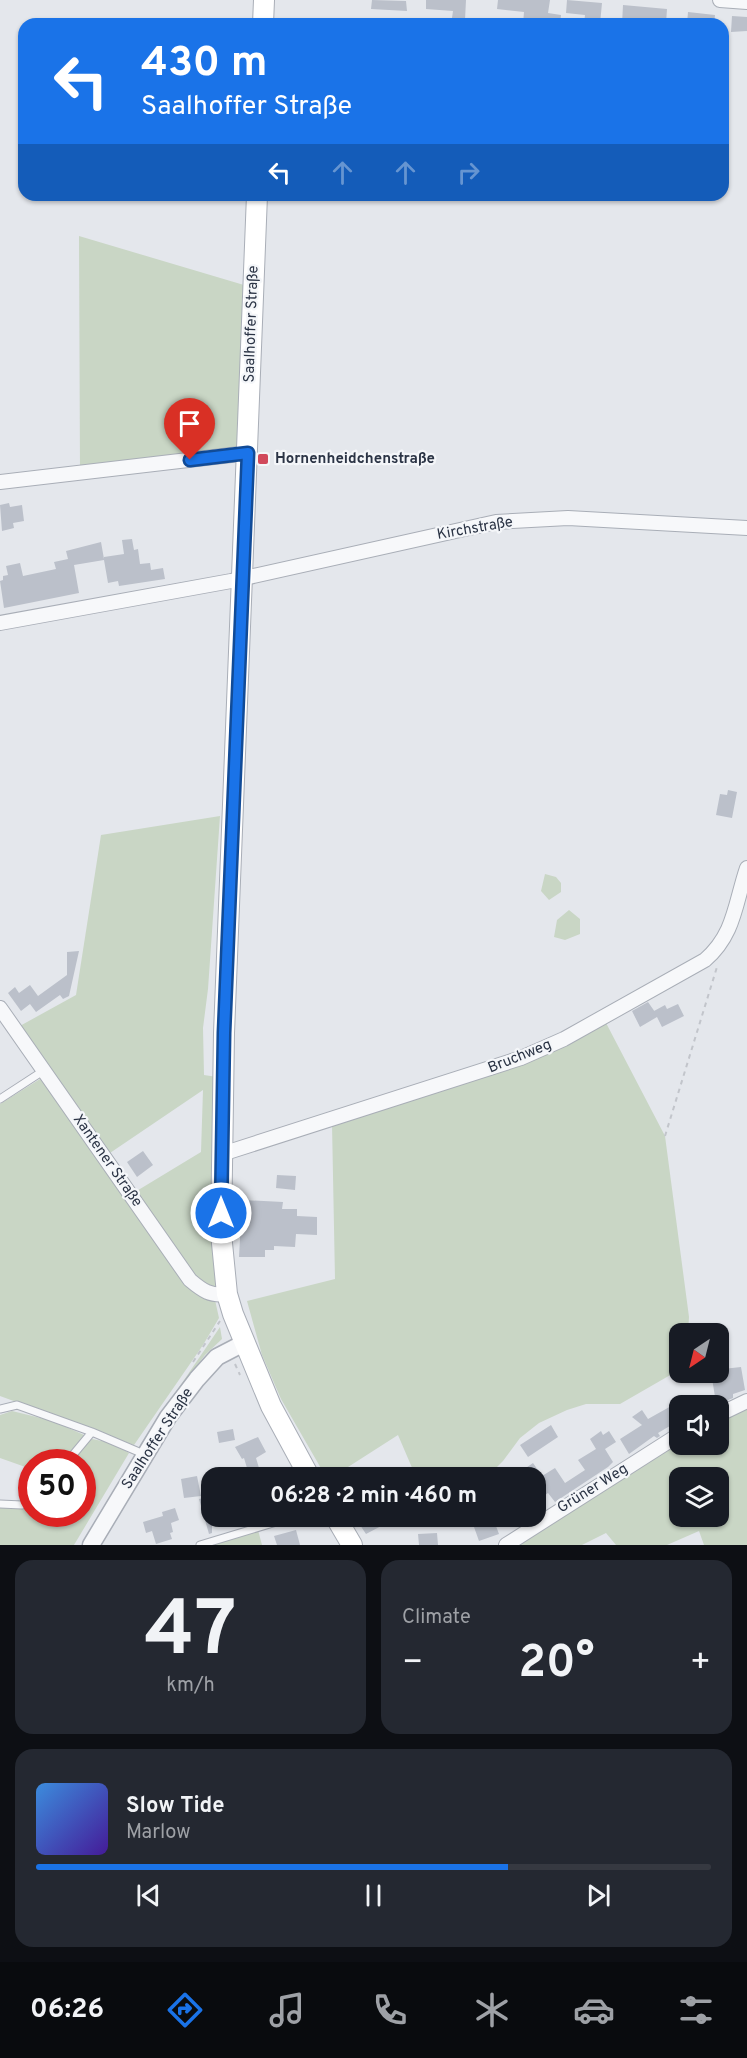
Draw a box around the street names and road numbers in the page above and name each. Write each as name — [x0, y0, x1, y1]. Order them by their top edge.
street label: Saalhoffer Straße — [240, 265, 264, 383]
street label: Kirchstraße — [436, 513, 514, 545]
street label: Bruchweg — [485, 1036, 555, 1078]
street label: Xantener Straße — [68, 1111, 146, 1211]
street label: Saalhoffer Straße — [118, 1385, 198, 1493]
street label: Grüner Weg — [554, 1460, 632, 1518]

